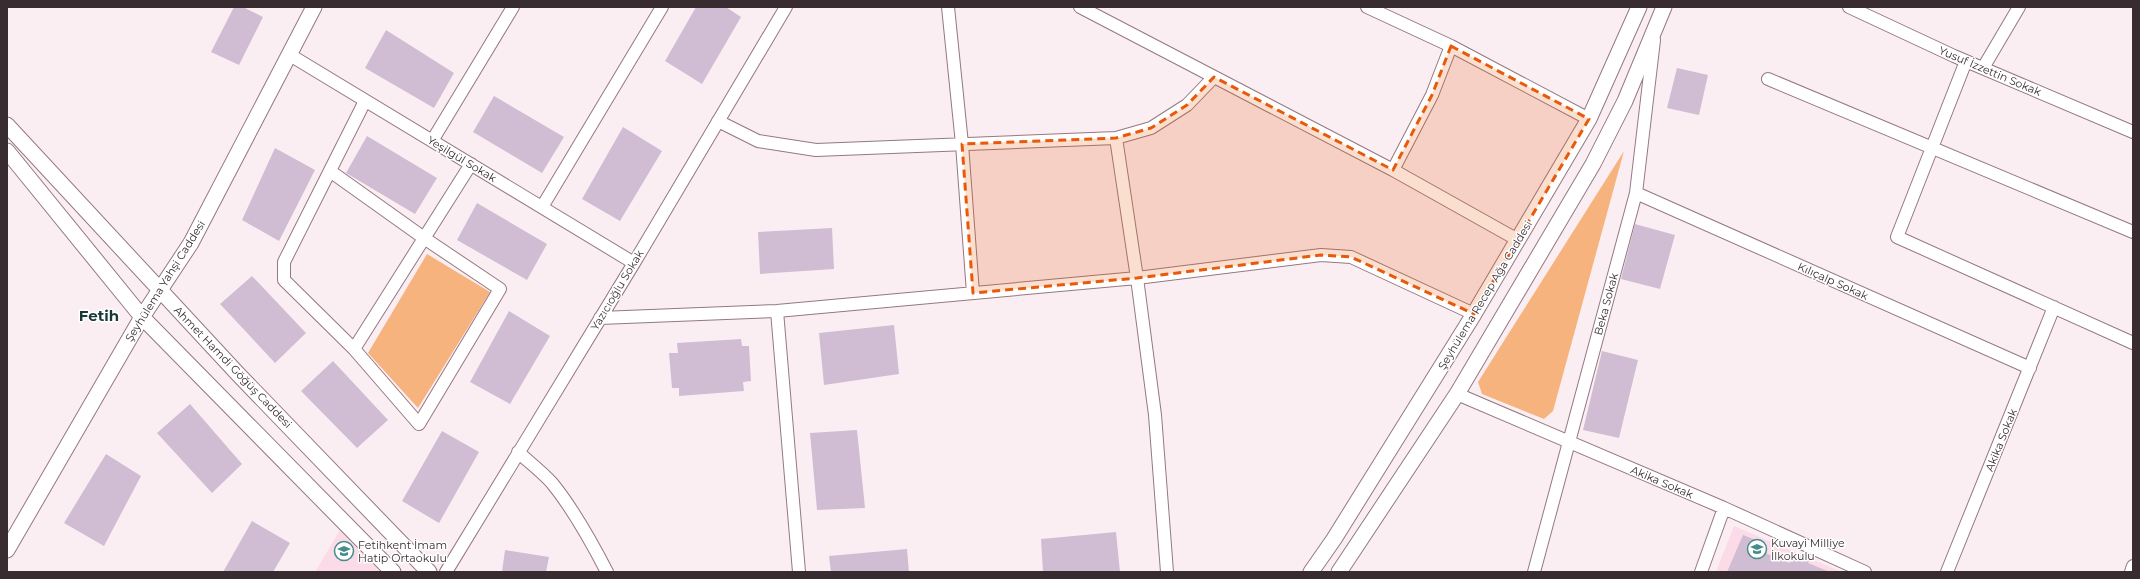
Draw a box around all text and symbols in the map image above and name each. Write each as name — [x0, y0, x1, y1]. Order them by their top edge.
street label: Yusuf İzzettin Sokak — [1937, 43, 2044, 99]
street label: Yeşilgül Sokak — [425, 133, 499, 185]
street label: Şeyhülema Yahşi Caddesi — [122, 218, 208, 344]
street label: Şeyhülema Recep Ağa Caddesi — [1435, 218, 1535, 372]
street label: Yazıcıoğlu Sokak — [587, 247, 647, 333]
street label: Kılıçalp Sokak — [1796, 259, 1871, 303]
street label: Beka Sokak — [1591, 271, 1621, 337]
street label: Ahmet Hamdi Göğüş Caddesi — [171, 303, 295, 431]
district label: Fetih — [79, 306, 119, 325]
street label: Akika Sokak — [1982, 406, 2020, 473]
street label: Akika Sokak — [1629, 463, 1696, 502]
place label: Kuvayi Milliye İlkokulu — [1771, 536, 1845, 563]
place label: Fetihkent İmam Hatip Ortaokulu — [358, 538, 447, 565]
school or university icon: Kuvayi Milliye İlkokulu — [1746, 538, 1768, 560]
school or university icon: Fetihkent İmam Hatip Ortaokulu — [333, 540, 355, 562]

